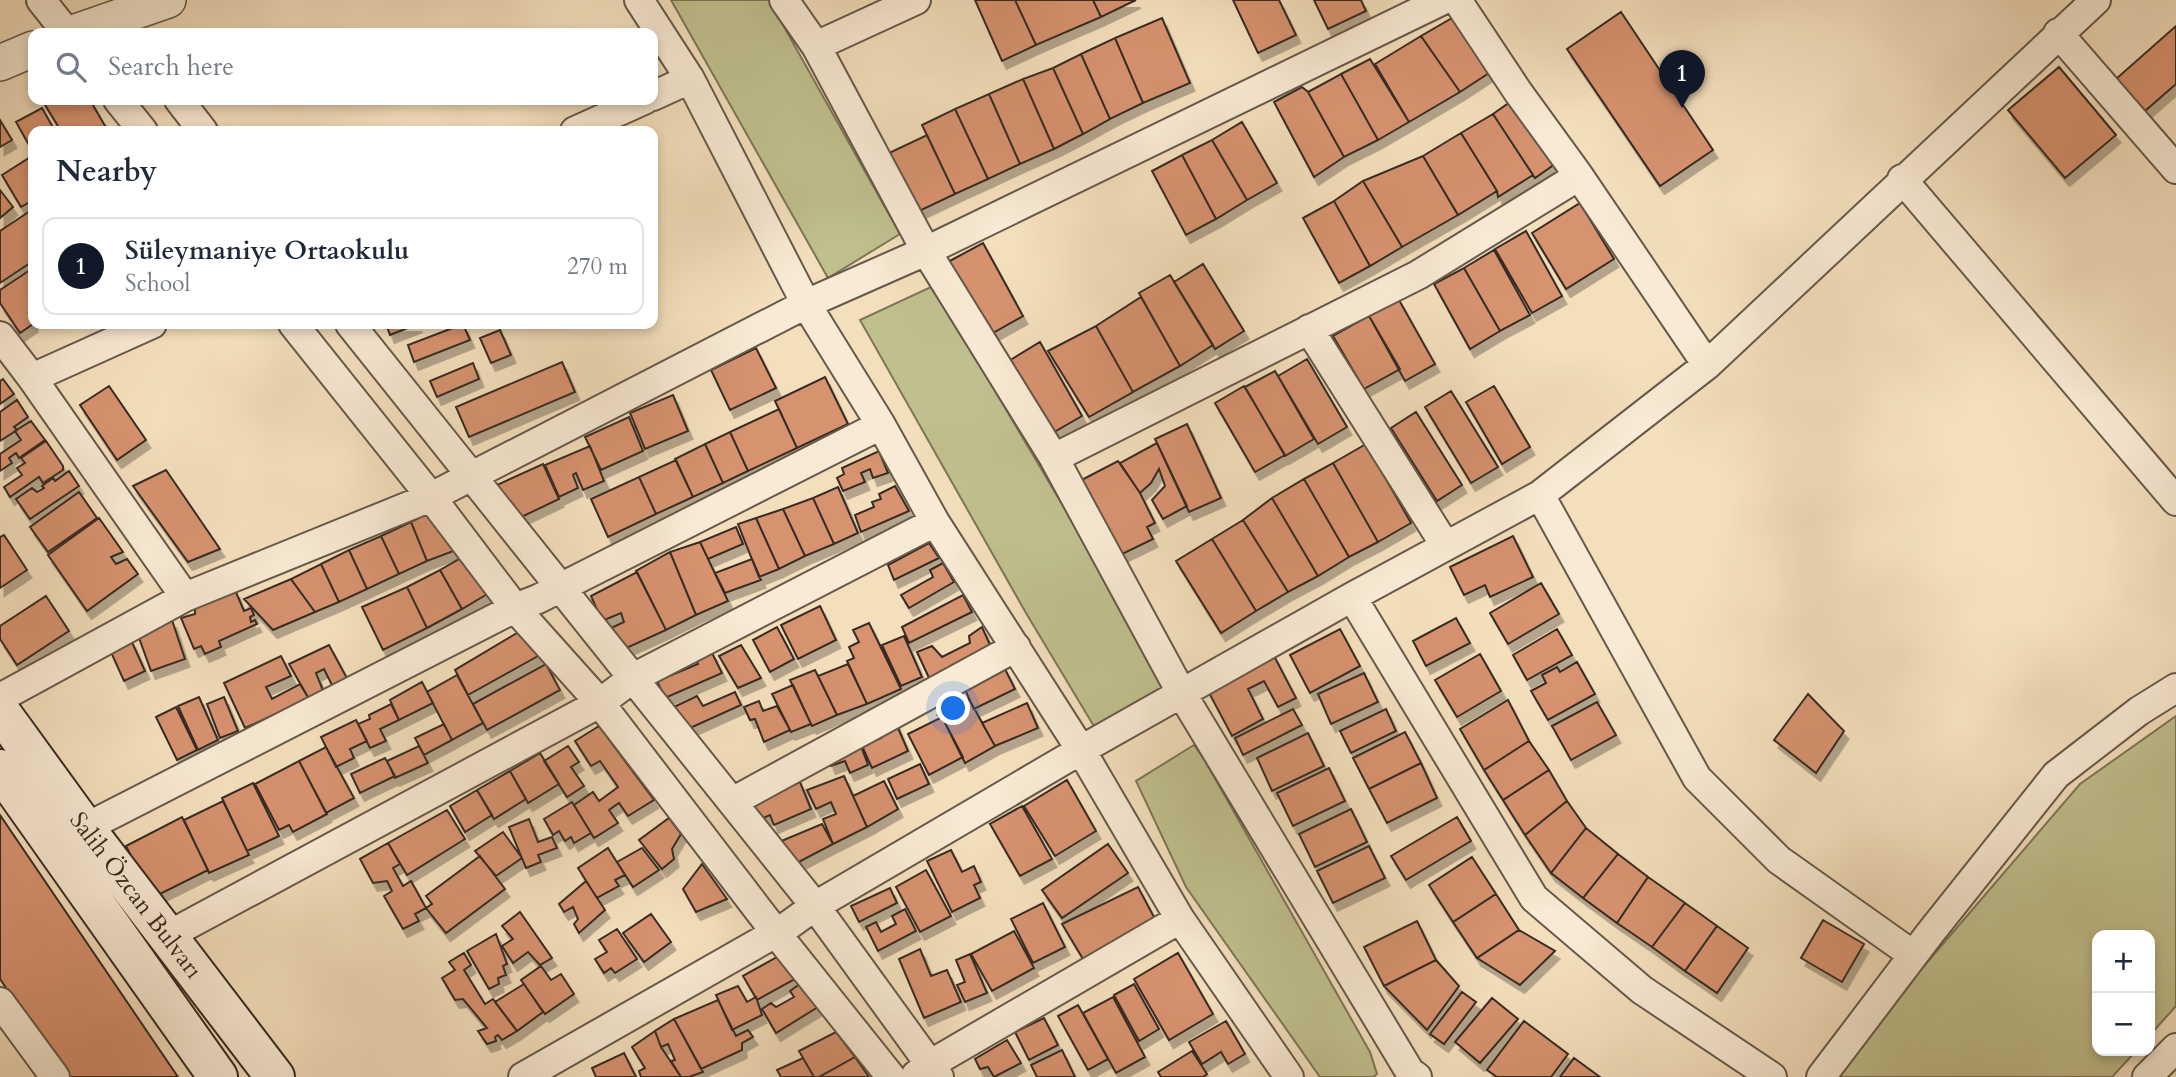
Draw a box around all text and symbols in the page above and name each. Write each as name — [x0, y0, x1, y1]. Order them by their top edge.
search box — [28, 28, 658, 105]
icon: search — [52, 48, 90, 86]
text: Search here — [108, 49, 234, 84]
pin: 1 — [1659, 50, 1705, 108]
text: Nearby — [56, 151, 157, 192]
text: Süleymaniye Ortaokulu — [125, 233, 409, 268]
text: 1 — [75, 251, 87, 282]
text: 270 m — [567, 251, 628, 282]
text: School — [125, 268, 190, 299]
your location — [936, 691, 970, 725]
street label: Salih Özcan Bulvarı — [62, 805, 211, 985]
map controls — [2092, 930, 2155, 1056]
button: + — [2092, 930, 2155, 993]
button: − — [2092, 993, 2155, 1056]

